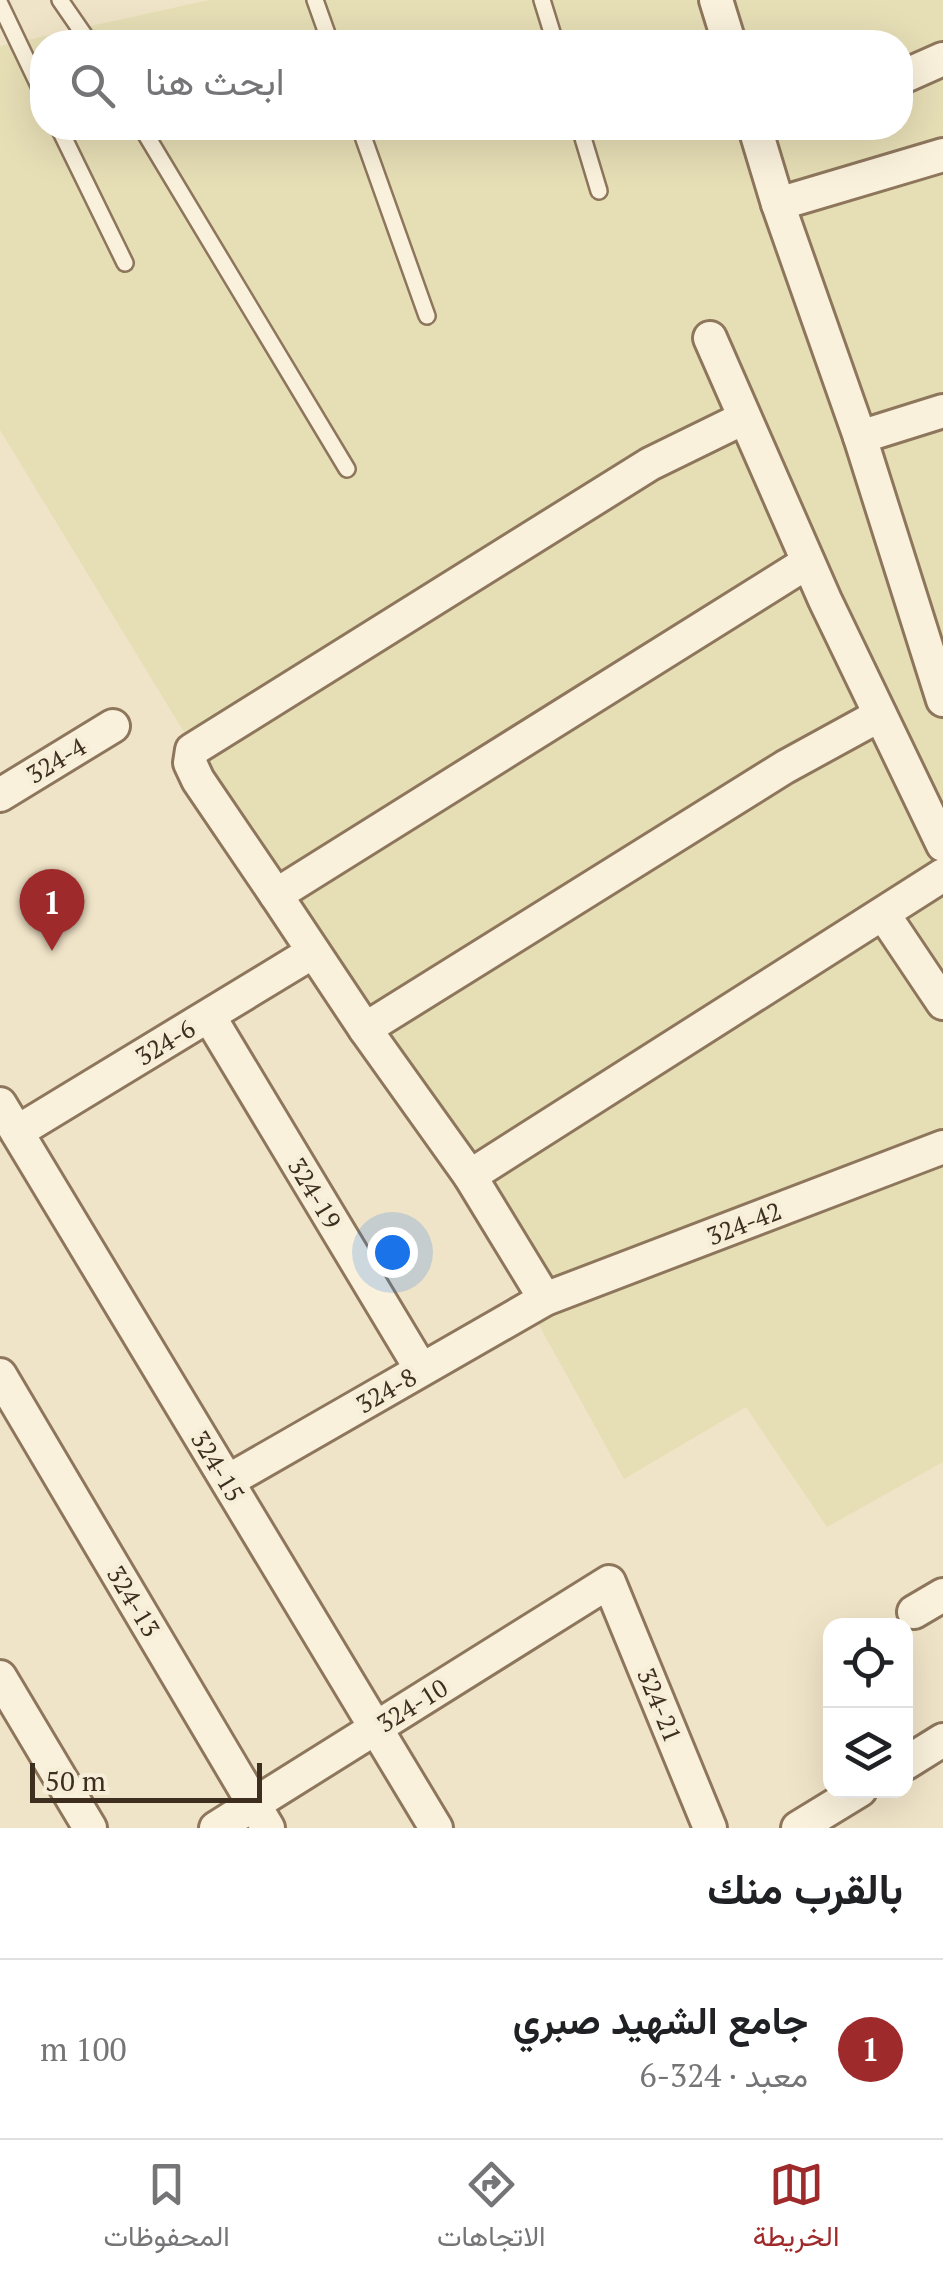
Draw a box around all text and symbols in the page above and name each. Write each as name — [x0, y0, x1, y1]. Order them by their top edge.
search box — [30, 30, 913, 140]
text: ابحث هنا — [145, 56, 285, 106]
icon: search — [65, 58, 120, 113]
street label: 324-4 — [20, 729, 92, 791]
pin: 1 — [20, 868, 84, 951]
street label: 324-6 — [129, 1011, 201, 1073]
street label: 324-19 — [281, 1151, 349, 1235]
street label: 324-42 — [702, 1194, 786, 1252]
your location — [367, 1227, 418, 1278]
street label: 324-8 — [350, 1360, 422, 1420]
street label: 324-15 — [184, 1424, 252, 1508]
street label: 324-13 — [100, 1559, 168, 1643]
map controls — [823, 1618, 913, 1798]
button: locate — [823, 1618, 913, 1708]
street label: 324-21 — [630, 1663, 690, 1747]
street label: 324-10 — [370, 1671, 454, 1739]
button: layers — [823, 1708, 913, 1798]
scale bar — [30, 1758, 262, 1802]
text: 50 m — [45, 1762, 106, 1799]
text: بالقرب منك — [707, 1860, 903, 1916]
text: جامع الشهيد صبري — [513, 1995, 808, 2045]
text: 100 m — [40, 2028, 127, 2070]
text: 1 — [861, 2028, 880, 2070]
text: معبد · 324-6 — [639, 2054, 808, 2096]
tab: المحفوظات — [104, 2157, 230, 2261]
tab: الاتجاهات — [437, 2157, 546, 2261]
tab: الخريطة — [753, 2157, 839, 2261]

